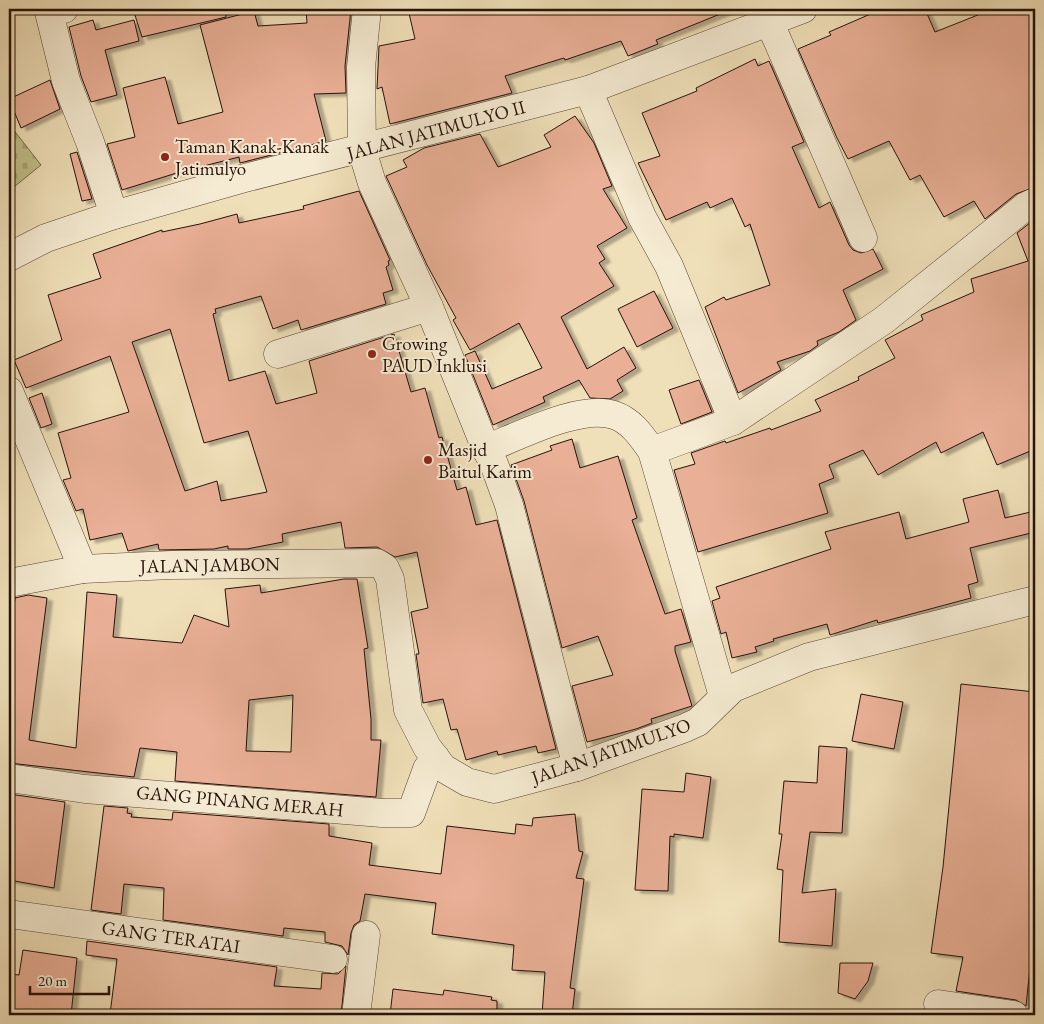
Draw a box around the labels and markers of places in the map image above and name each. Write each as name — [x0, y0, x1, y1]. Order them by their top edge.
place label: Taman Kanak-Kanak Jatimulyo — [173, 134, 330, 181]
marker: Taman Kanak-Kanak Jatimulyo — [159, 151, 171, 163]
place label: Growing PAUD Inklusi — [382, 331, 487, 378]
marker: Growing PAUD Inklusi — [366, 348, 378, 360]
place label: Masjid Baitul Karim — [438, 437, 532, 484]
marker: Masjid Baitul Karim — [422, 454, 434, 466]

